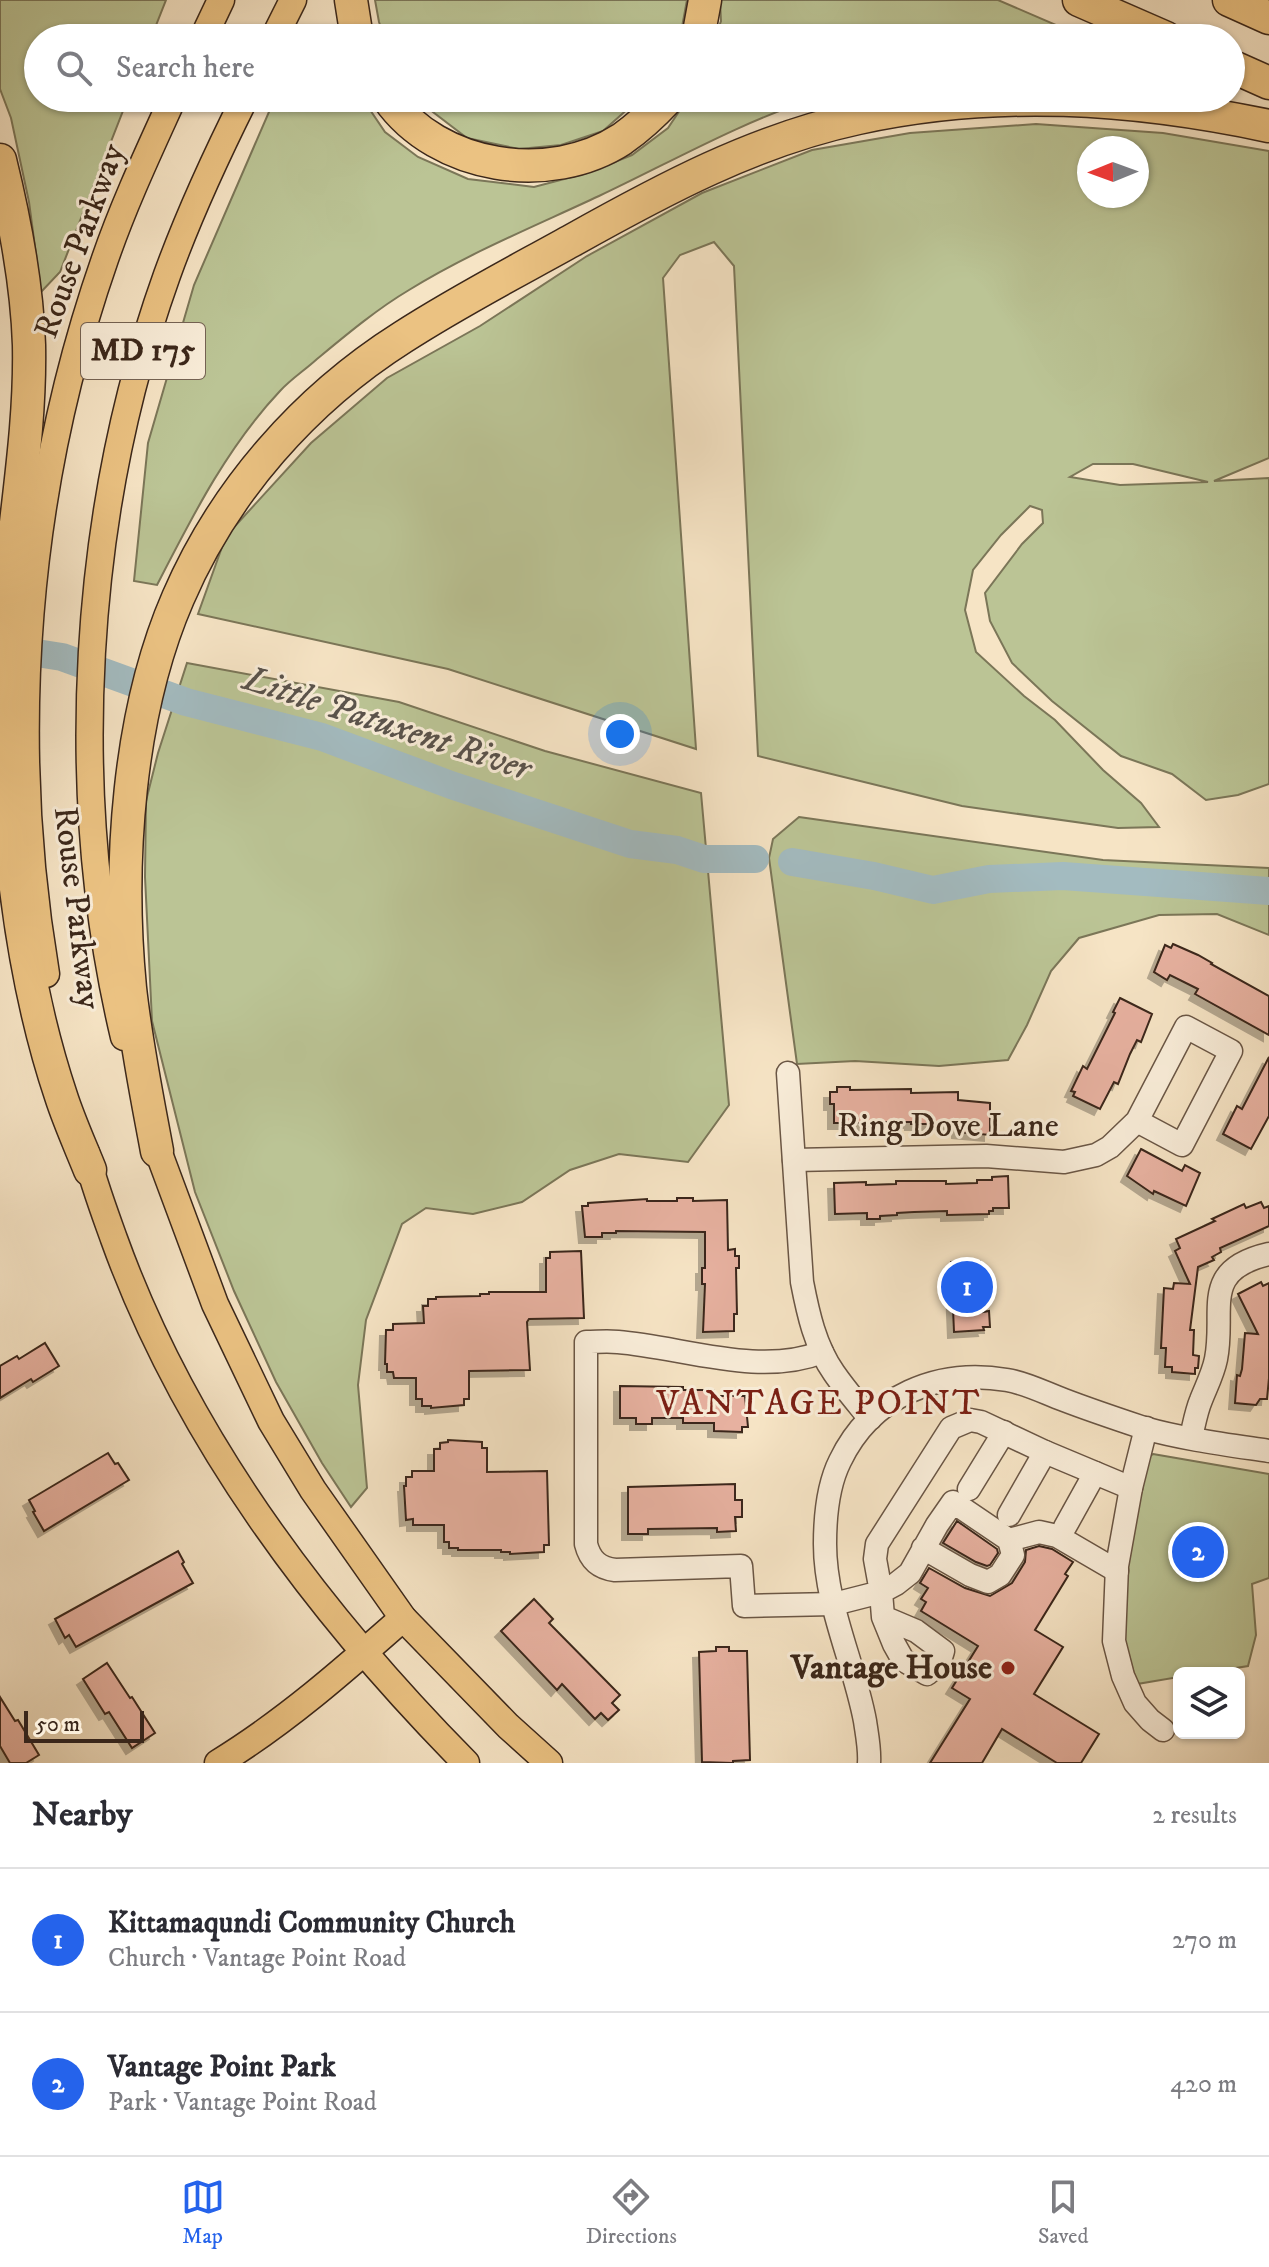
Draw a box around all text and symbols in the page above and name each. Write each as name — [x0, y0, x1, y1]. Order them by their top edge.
search box — [24, 24, 1245, 112]
icon: search — [52, 46, 96, 90]
text: Search here — [116, 50, 255, 87]
north arrow — [1077, 136, 1149, 208]
street label: Rouse Parkway — [25, 137, 135, 344]
road number: MD 175 — [81, 323, 205, 379]
water label: Little Patuxent River — [236, 656, 539, 793]
your location — [600, 714, 640, 754]
street label: Rouse Parkway — [44, 804, 110, 1013]
street label: Ring Dove Lane — [837, 1105, 1059, 1147]
pin: 1 — [941, 1257, 993, 1317]
district label: VANTAGE POINT — [656, 1381, 981, 1426]
pin: 2 — [1172, 1522, 1224, 1582]
place label: Vantage House — [789, 1647, 992, 1689]
marker: Vantage House — [999, 1659, 1017, 1677]
map controls — [1173, 1667, 1245, 1739]
button: layers — [1173, 1667, 1245, 1739]
scale bar — [24, 1707, 144, 1743]
text: 50 m — [36, 1711, 80, 1738]
text: Nearby — [32, 1794, 133, 1836]
text: 2 results — [1152, 1799, 1237, 1832]
text: Kittamaqundi Community Church — [108, 1905, 515, 1942]
text: 1 — [53, 1924, 63, 1957]
text: 270 m — [1172, 1924, 1237, 1957]
text: Church · Vantage Point Road — [108, 1942, 406, 1975]
text: Vantage Point Park — [108, 2049, 336, 2086]
text: 2 — [52, 2068, 64, 2101]
text: 420 m — [1170, 2068, 1237, 2101]
text: Park · Vantage Point Road — [108, 2086, 377, 2119]
tab: Map — [181, 2175, 225, 2250]
tab: Directions — [586, 2175, 677, 2250]
tab: Saved — [1038, 2175, 1088, 2250]

